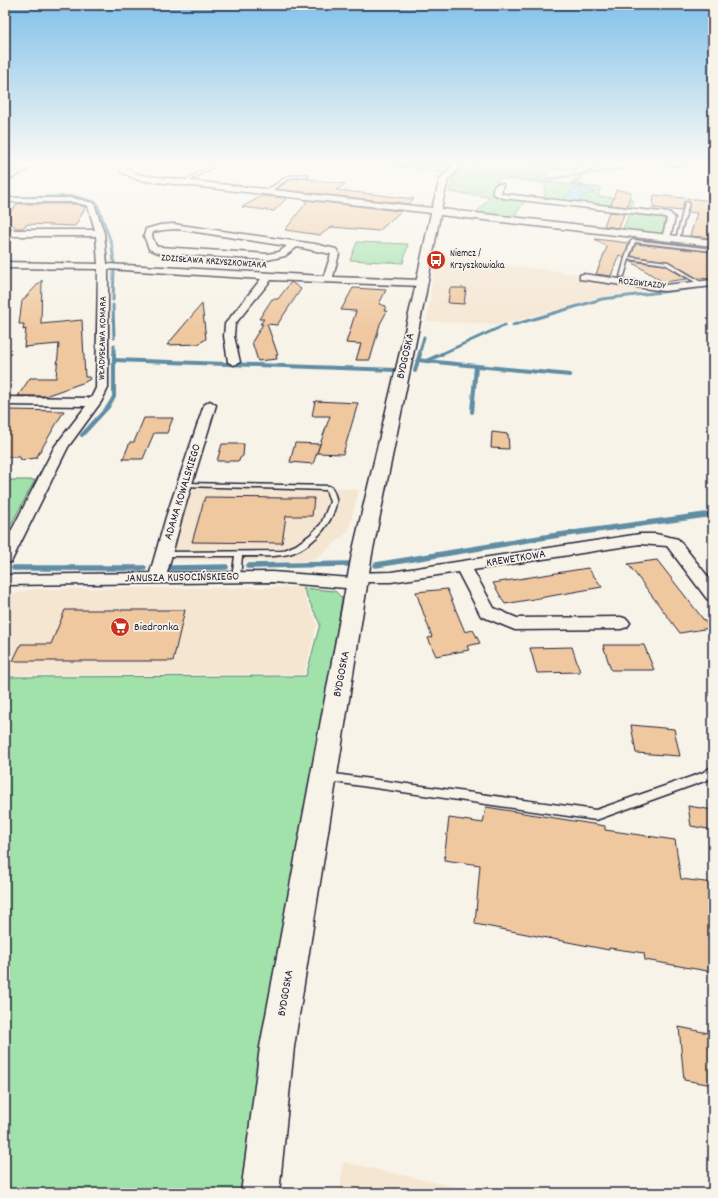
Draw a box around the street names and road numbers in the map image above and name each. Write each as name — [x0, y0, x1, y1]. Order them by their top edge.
street label: ZDZISŁAWA KRZYSZKOWIAKA — [161, 251, 268, 273]
street label: ROZGWIAZDY — [618, 275, 667, 293]
street label: WŁADYSŁAWA KOMARA — [95, 295, 111, 380]
street label: BYDGOSKA — [392, 331, 420, 381]
street label: ADAMA KOWALSKIEGO — [160, 442, 206, 542]
street label: KREWETKOWA — [485, 546, 547, 572]
street label: JANUSZA KUSOCIŃSKIEGO — [125, 569, 239, 587]
street label: BYDGOSKA — [329, 649, 355, 698]
street label: BYDGOSKA — [274, 968, 298, 1017]

